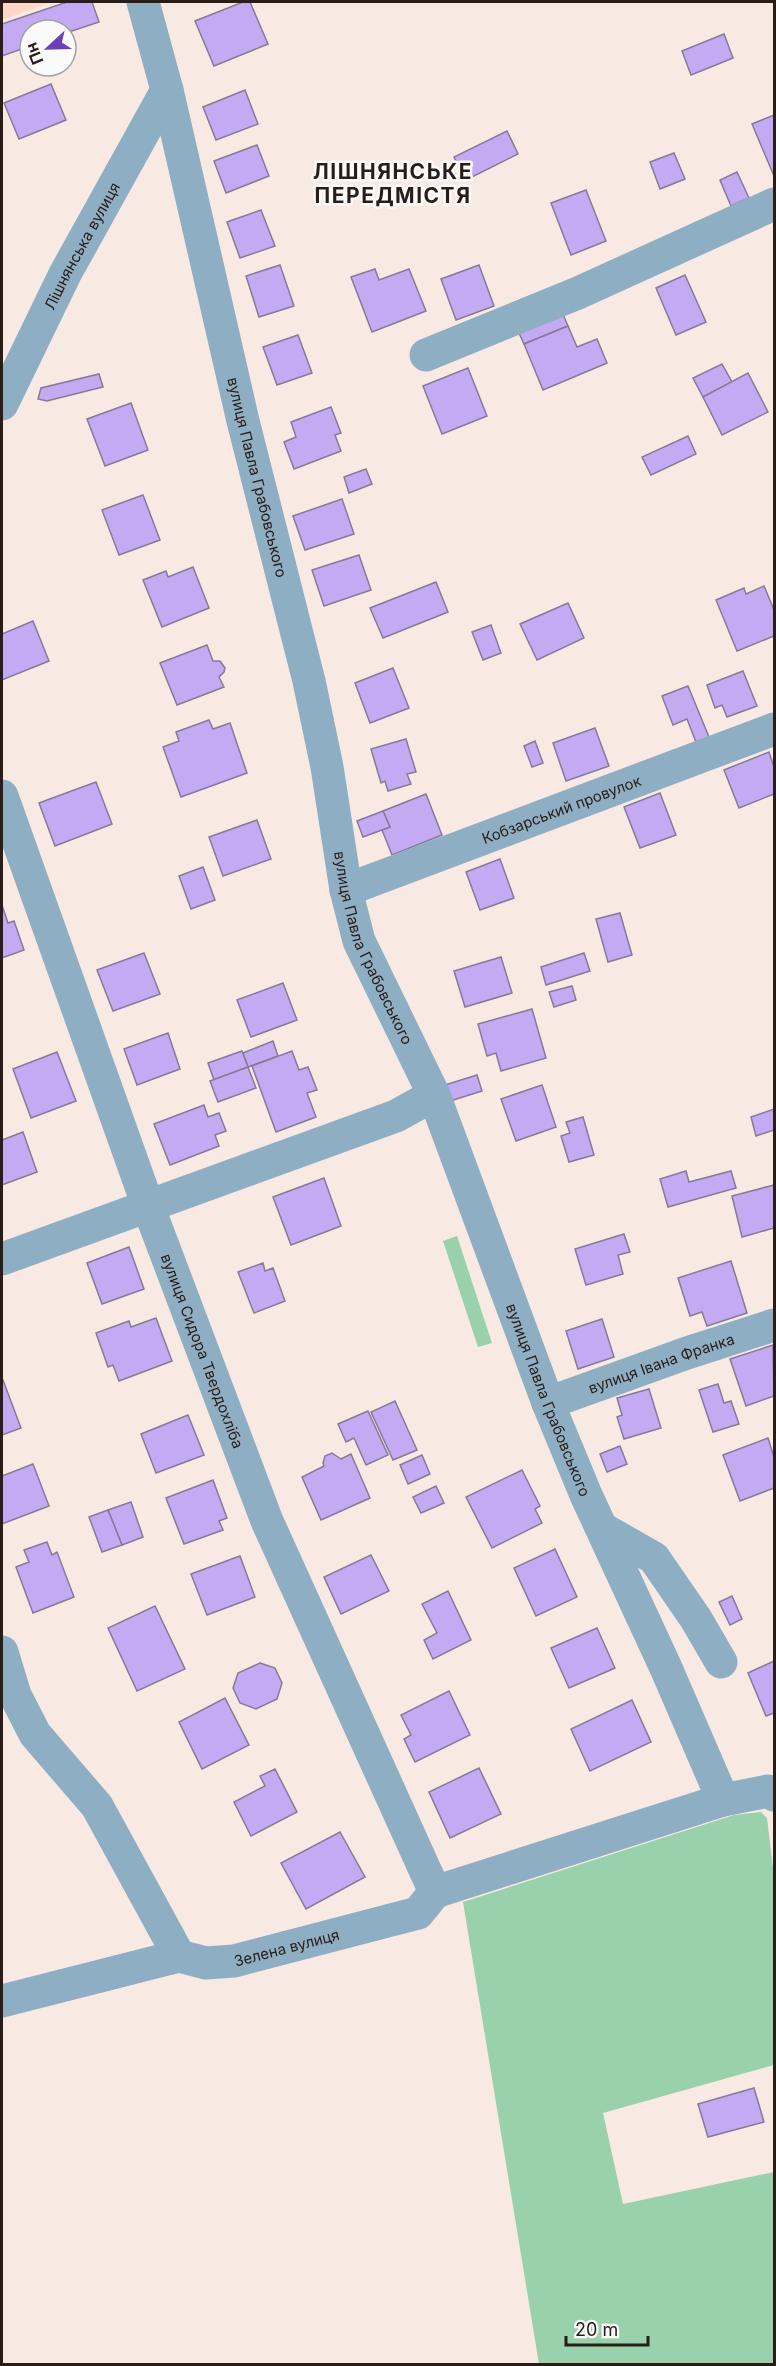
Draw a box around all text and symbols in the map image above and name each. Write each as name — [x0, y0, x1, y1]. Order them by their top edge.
north arrow — [18, 18, 78, 78]
text: Пн — [21, 40, 47, 68]
district label: ЛІШНЯНСЬКЕ ПЕРЕДМІСТЯ — [313, 159, 473, 208]
street label: Лішнянська вулиця — [40, 179, 124, 313]
street label: вулиця Павла Грабовського — [224, 375, 292, 579]
street label: Кобзарський провулок — [479, 770, 643, 848]
street label: вулиця Павла Грабовського — [331, 850, 417, 1047]
street label: вулиця Сидора Твердохліба — [157, 1251, 248, 1451]
street label: вулиця Павла Грабовського — [502, 1301, 595, 1499]
street label: вулиця Івана Франка — [586, 1329, 737, 1397]
street label: Зелена вулиця — [232, 1924, 341, 1970]
scale bar — [566, 2309, 648, 2347]
text: 20 m — [575, 2319, 618, 2340]

